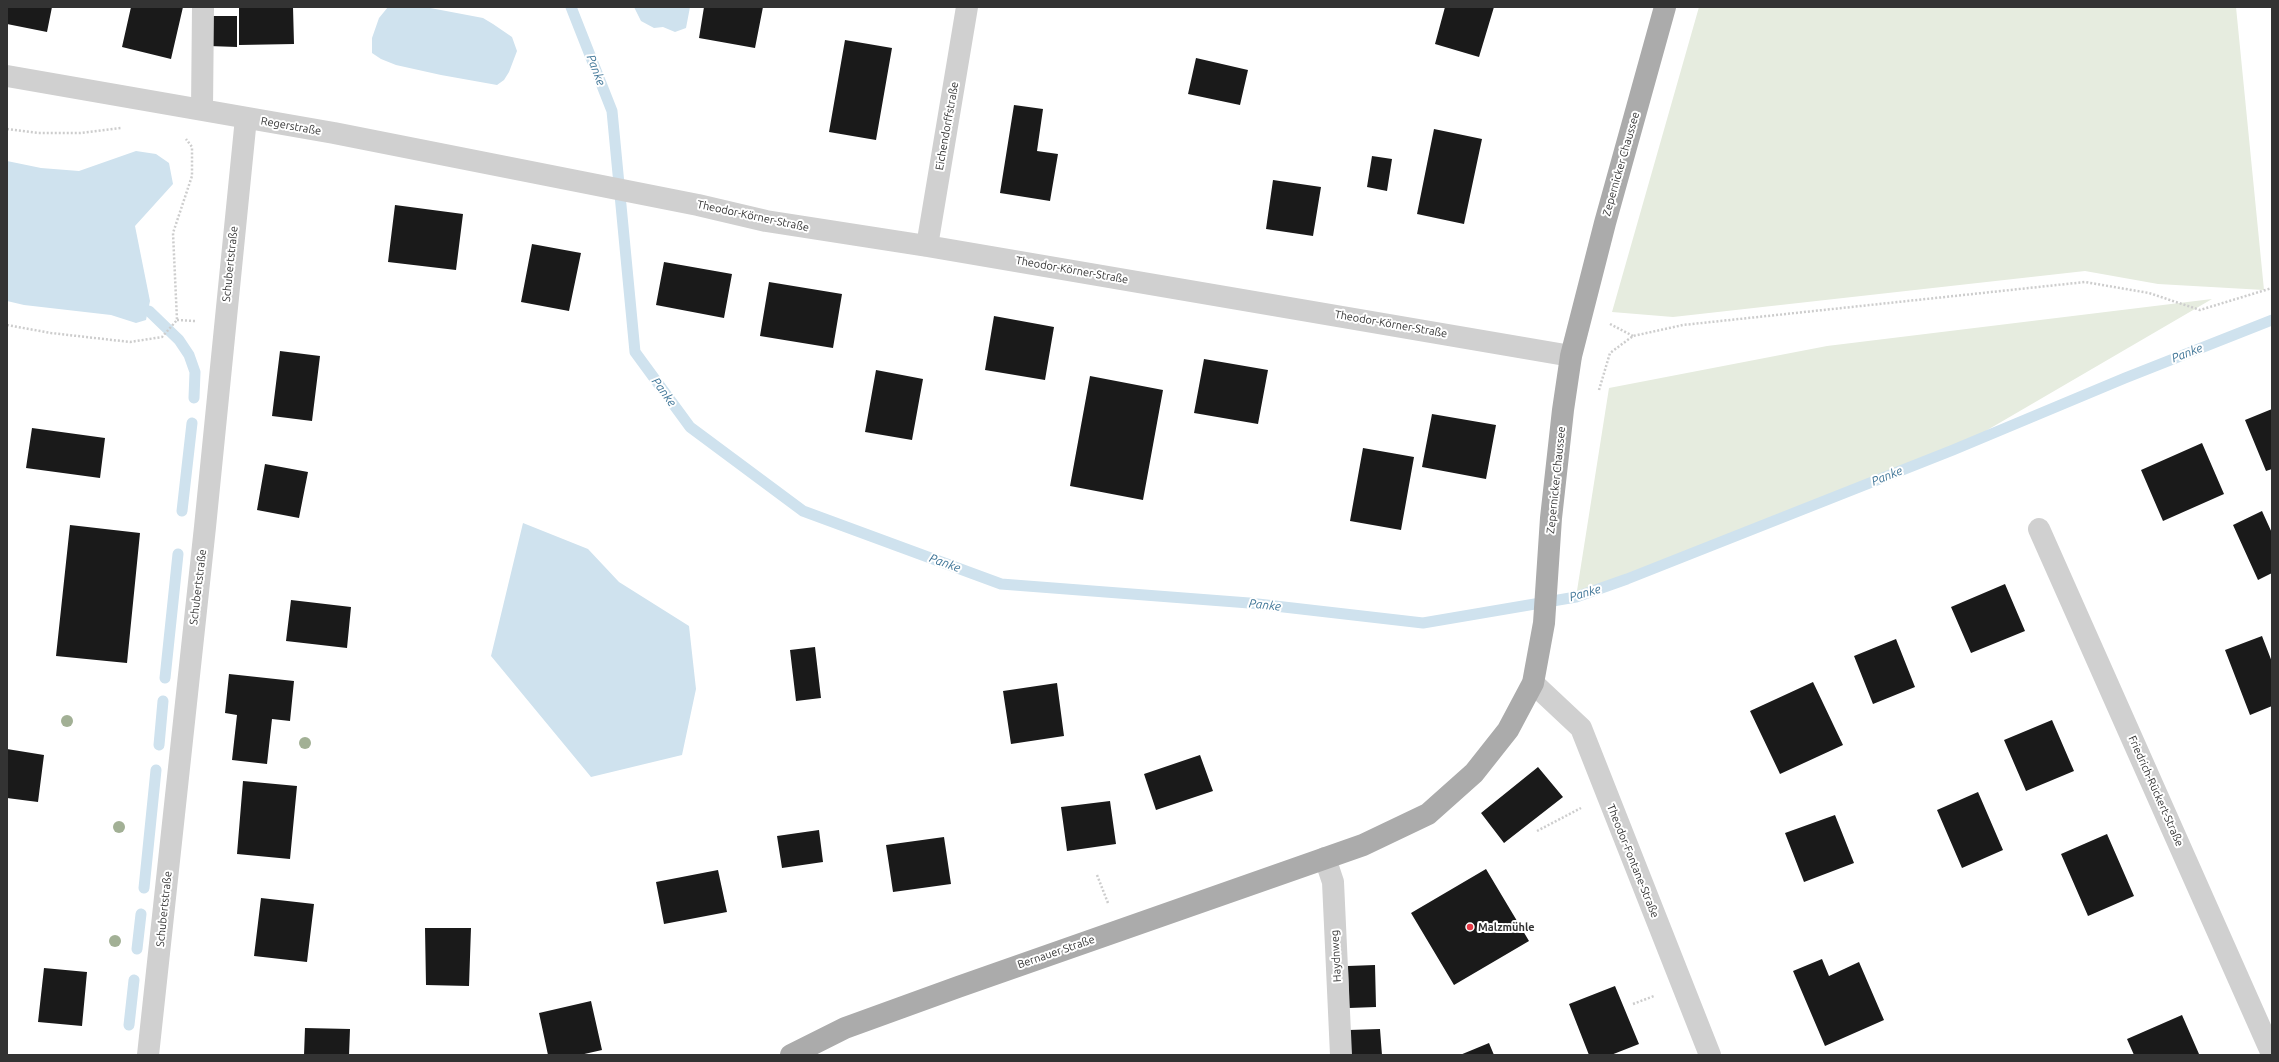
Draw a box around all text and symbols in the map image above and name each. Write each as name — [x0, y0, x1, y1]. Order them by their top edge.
water label: Panke — [584, 52, 608, 88]
street label: Eichendorffstraße — [933, 81, 961, 171]
street label: Zepernicker Chaussee — [1600, 110, 1642, 218]
street label: Regerstraße — [260, 114, 322, 138]
street label: Theodor-Körner-Straße — [696, 198, 810, 234]
street label: Schubertstraße — [219, 225, 241, 303]
street label: Theodor-Körner-Straße — [1015, 254, 1129, 286]
street label: Theodor-Körner-Straße — [1334, 308, 1448, 340]
water label: Panke — [2169, 341, 2205, 365]
water label: Panke — [649, 375, 679, 409]
street label: Zepernicker Chaussee — [1544, 426, 1568, 534]
water label: Panke — [1869, 463, 1905, 489]
street label: Schubertstraße — [187, 548, 209, 626]
water label: Panke — [927, 551, 963, 575]
water label: Panke — [1568, 582, 1602, 604]
water label: Panke — [1248, 596, 1282, 614]
street label: Friedrich-Rückert-Straße — [2126, 733, 2186, 849]
street label: Theodor-Fontane-Straße — [1604, 802, 1662, 920]
street label: Schubertstraße — [153, 870, 175, 948]
place label: Malzmühle — [1478, 920, 1535, 934]
marker: Malzmühle — [1465, 922, 1475, 932]
street label: Haydnweg — [1328, 930, 1344, 982]
street label: Bernauer Straße — [1016, 933, 1096, 971]

